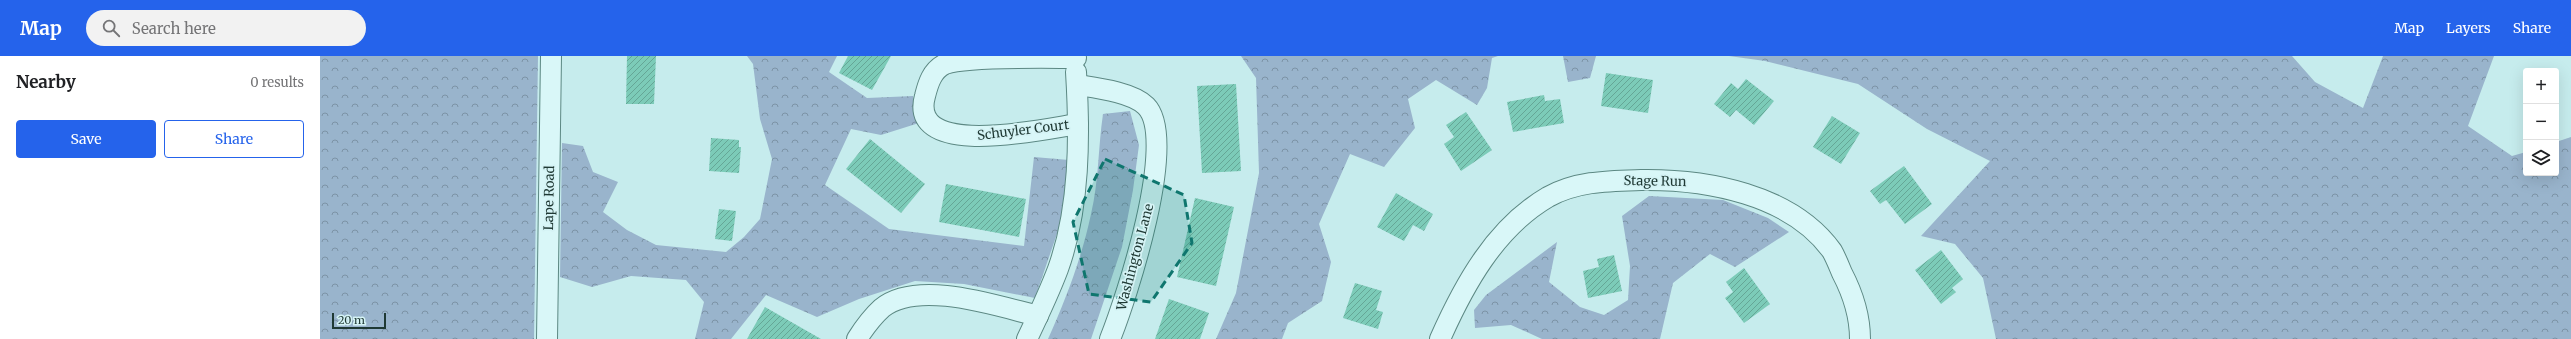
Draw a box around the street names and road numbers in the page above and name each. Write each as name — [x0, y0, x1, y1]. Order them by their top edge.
street label: Schuyler Court — [976, 116, 1070, 144]
street label: Lape Road — [540, 165, 558, 231]
street label: Stage Run — [1623, 172, 1687, 190]
street label: Washington Lane — [1112, 202, 1157, 313]

